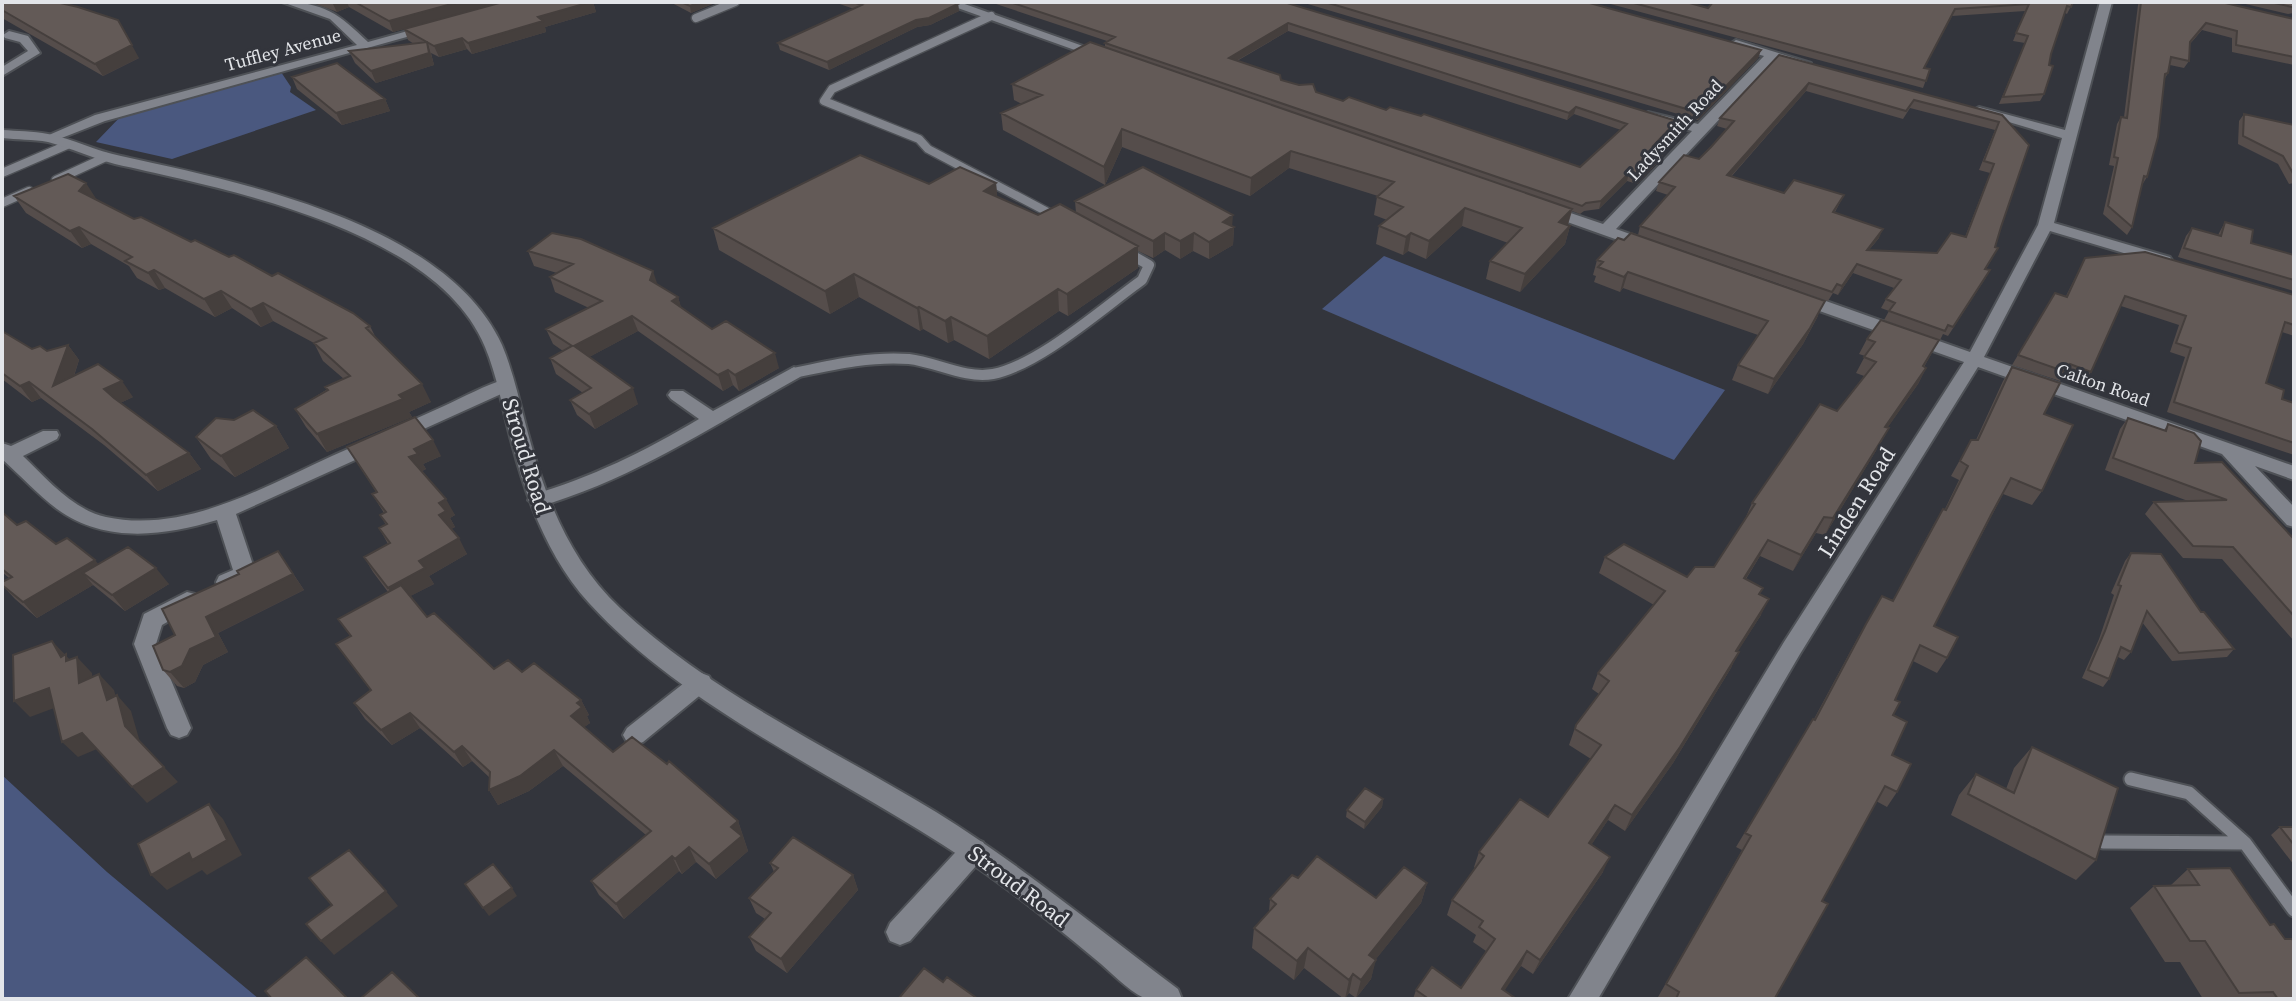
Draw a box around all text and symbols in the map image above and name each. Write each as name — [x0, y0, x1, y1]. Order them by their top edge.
street label: Tuffley Avenue — [222, 22, 344, 77]
street label: Ladysmith Road — [1621, 74, 1728, 186]
street label: Calton Road — [2053, 357, 2153, 412]
street label: Stroud Road — [495, 395, 559, 518]
street label: Linden Road — [1810, 441, 1902, 563]
street label: Stroud Road — [962, 838, 1076, 934]

